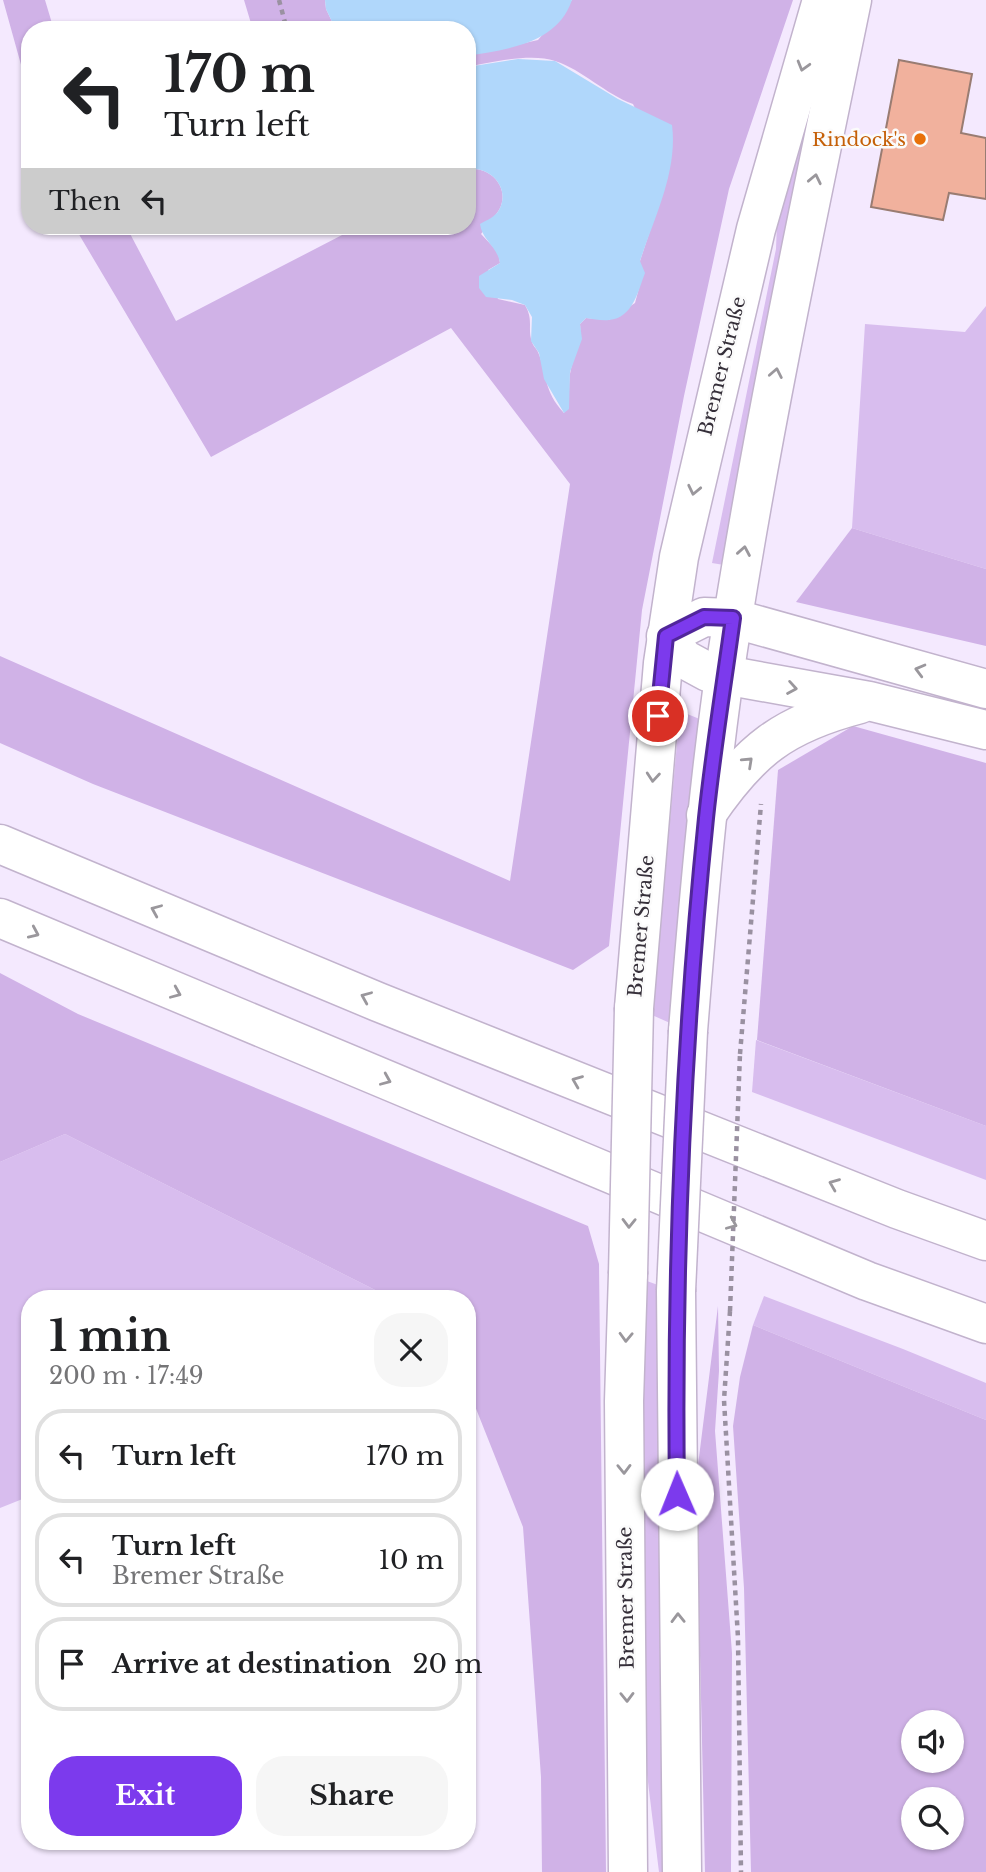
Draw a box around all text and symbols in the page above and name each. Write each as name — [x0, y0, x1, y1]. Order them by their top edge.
text: 170 m — [164, 44, 315, 105]
icon: left — [49, 49, 140, 140]
one-way arrow — [796, 59, 811, 71]
text: Turn left — [164, 105, 310, 145]
place label: Rindock's — [812, 128, 906, 151]
marker: Rindock's — [912, 131, 928, 147]
one-way arrow — [807, 173, 822, 185]
icon: left — [135, 182, 173, 220]
text: Then — [49, 185, 121, 217]
street label: Bremer Straße — [694, 294, 750, 438]
one-way arrow — [768, 367, 783, 379]
one-way arrow — [687, 484, 702, 496]
one-way arrow — [736, 545, 751, 557]
one-way arrow — [915, 664, 927, 679]
one-way arrow — [786, 680, 798, 695]
pin — [628, 686, 688, 746]
icon: arrive — [639, 697, 677, 735]
one-way arrow — [740, 758, 753, 770]
one-way arrow — [646, 771, 661, 782]
street label: Bremer Straße — [623, 854, 659, 998]
one-way arrow — [150, 904, 163, 918]
one-way arrow — [27, 925, 39, 939]
one-way arrow — [169, 985, 181, 999]
one-way arrow — [361, 991, 373, 1005]
one-way arrow — [379, 1072, 391, 1086]
one-way arrow — [572, 1076, 584, 1090]
one-way arrow — [829, 1178, 841, 1192]
one-way arrow — [725, 1216, 737, 1230]
one-way arrow — [622, 1218, 637, 1229]
text: 1 min — [49, 1310, 171, 1362]
button: close — [374, 1313, 448, 1387]
one-way arrow — [618, 1333, 634, 1343]
text: 200 m · 17:49 — [49, 1362, 204, 1390]
icon: left — [53, 1437, 91, 1475]
text: Turn left — [112, 1440, 236, 1472]
text: 170 m — [365, 1440, 444, 1472]
position arrow — [640, 1457, 714, 1531]
one-way arrow — [617, 1464, 632, 1475]
street label: Bremer Straße — [613, 1527, 639, 1669]
text: Turn left — [112, 1530, 236, 1562]
icon: left — [53, 1541, 91, 1579]
text: 10 m — [378, 1544, 444, 1576]
text: Bremer Straße — [112, 1562, 284, 1590]
one-way arrow — [670, 1612, 686, 1623]
icon: arrive — [53, 1645, 91, 1683]
text: Arrive at destination — [112, 1648, 392, 1680]
text: 20 m — [413, 1648, 482, 1680]
one-way arrow — [619, 1692, 635, 1702]
map controls — [901, 1710, 964, 1850]
button: sound — [901, 1710, 964, 1773]
button: Exit — [49, 1756, 242, 1836]
button: Share — [256, 1756, 448, 1836]
button: search — [901, 1787, 964, 1850]

